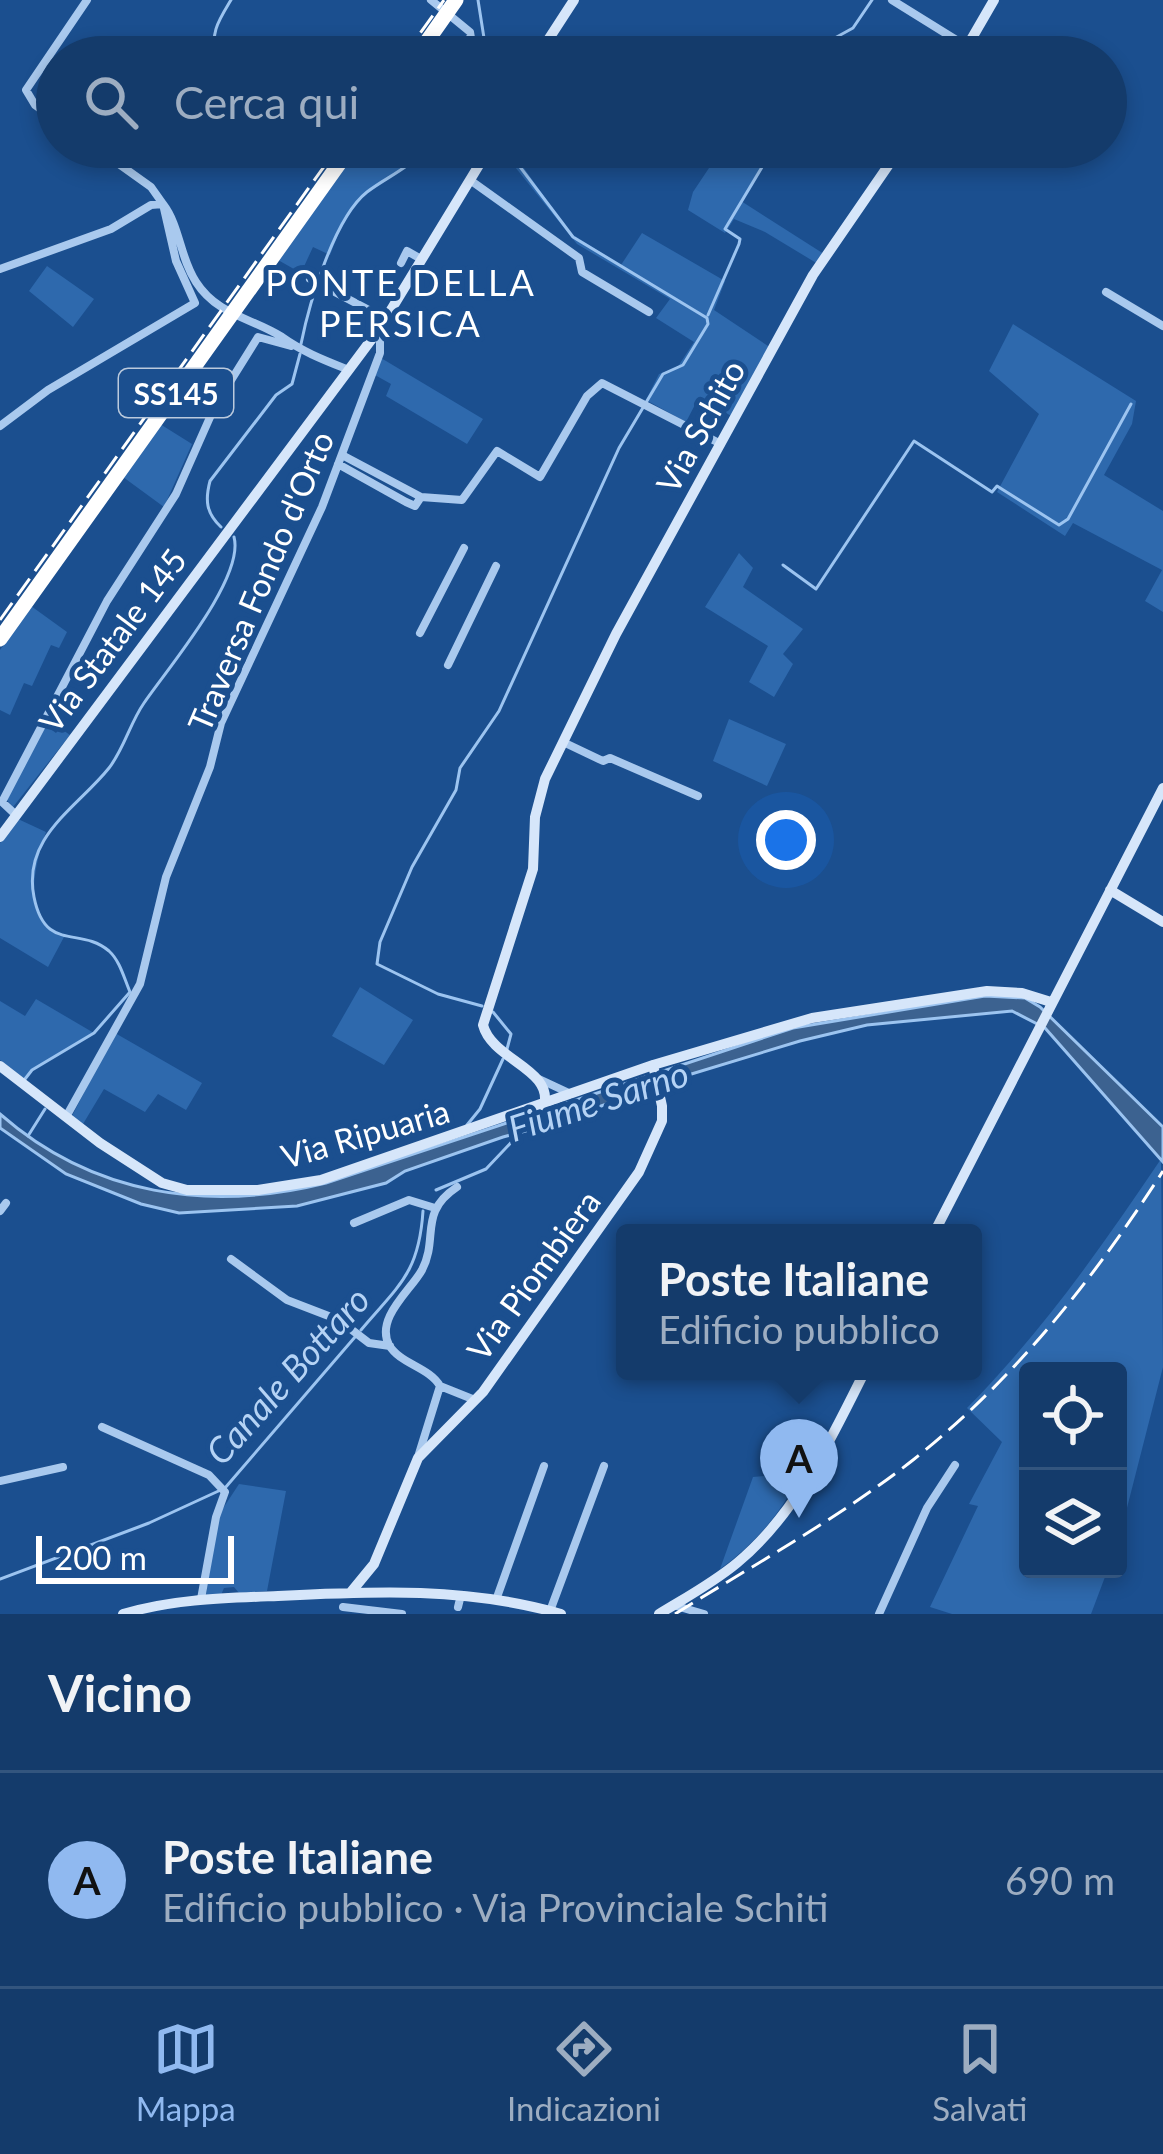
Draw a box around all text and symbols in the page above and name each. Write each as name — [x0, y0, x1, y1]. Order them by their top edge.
search box — [36, 36, 1127, 168]
icon: search — [78, 69, 144, 135]
text: Cerca qui — [174, 75, 359, 129]
district label: PONTE DELLA PERSICA — [265, 260, 537, 345]
street label: Via Schito — [647, 353, 753, 499]
road number: SS145 — [119, 369, 233, 417]
street label: Traversa Fondo d'Orto — [179, 425, 341, 737]
street label: Via Statale 145 — [30, 540, 194, 740]
your location — [756, 810, 816, 870]
water label: Fiume Sarno — [502, 1050, 694, 1150]
street label: Via Ripuaria — [276, 1090, 454, 1176]
street label: Via Piombiera — [458, 1182, 608, 1368]
popup — [616, 1224, 982, 1380]
text: Poste Italiane — [658, 1252, 929, 1306]
water label: Canale Bottaro — [196, 1277, 378, 1473]
text: Edificio pubblico — [658, 1306, 940, 1352]
map controls — [1019, 1362, 1127, 1578]
button: locate — [1019, 1362, 1127, 1470]
pin: A — [760, 1419, 838, 1518]
button: layers — [1019, 1470, 1127, 1578]
scale bar — [36, 1530, 234, 1583]
text: 200 m — [54, 1537, 147, 1577]
text: Vicino — [48, 1662, 192, 1723]
text: Poste Italiane — [162, 1830, 433, 1884]
text: A — [73, 1857, 101, 1903]
text: 690 m — [1005, 1857, 1115, 1903]
text: Edificio pubblico · Via Provinciale Schiti — [162, 1884, 829, 1930]
tab: Mappa — [136, 2016, 236, 2128]
tab: Indicazioni — [507, 2016, 661, 2128]
tab: Salvati — [932, 2016, 1027, 2128]

